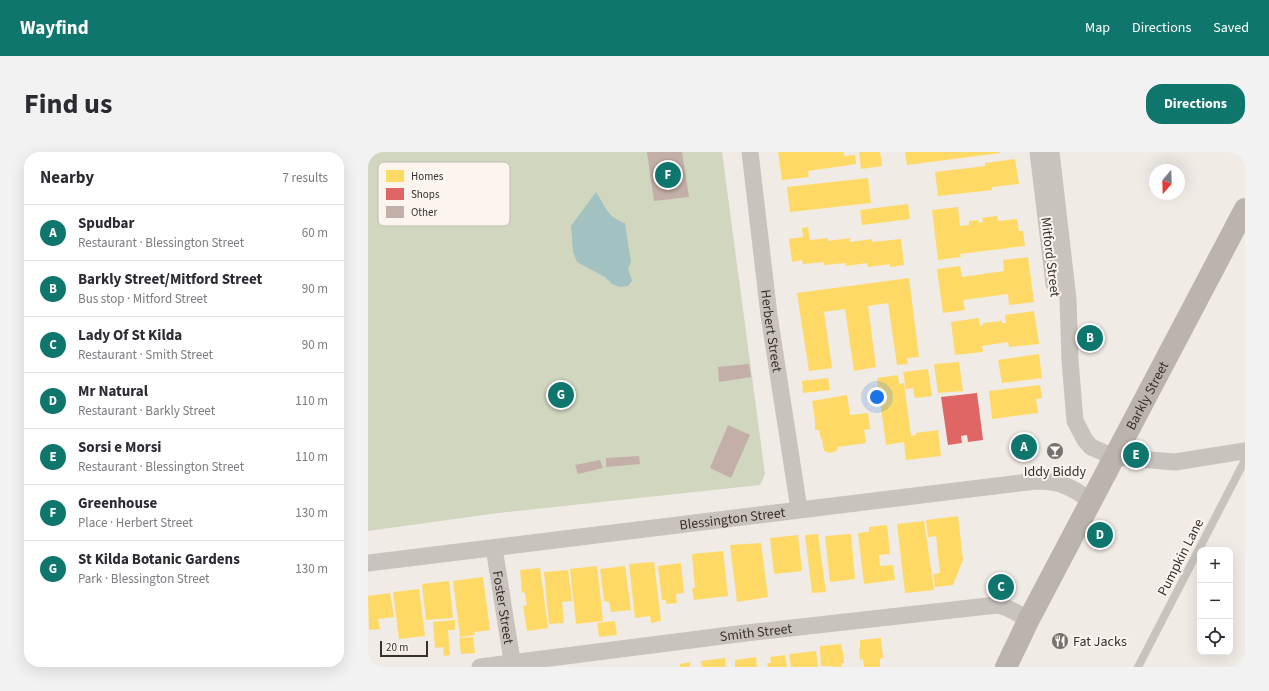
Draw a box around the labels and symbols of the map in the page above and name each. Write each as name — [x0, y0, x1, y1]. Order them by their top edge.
pin: F — [655, 160, 681, 190]
legend — [378, 162, 510, 226]
north arrow — [1149, 164, 1185, 200]
text: Homes — [411, 169, 444, 184]
text: Shops — [411, 187, 440, 202]
text: Other — [411, 205, 437, 220]
street label: Mitford Street — [1035, 216, 1065, 298]
street label: Herbert Street — [755, 288, 787, 374]
pin: B — [1077, 323, 1103, 353]
street label: Barkly Street — [1121, 358, 1174, 434]
pin: G — [548, 380, 574, 410]
your location — [867, 387, 887, 407]
pin: A — [1011, 432, 1037, 462]
pin: E — [1123, 440, 1149, 470]
bar icon: Iddy Biddy — [1045, 441, 1065, 461]
place label: Iddy Biddy — [1024, 462, 1087, 482]
street label: Blessington Street — [678, 503, 787, 536]
street label: Pumpkin Lane — [1153, 515, 1209, 600]
pin: D — [1087, 520, 1113, 550]
street label: Foster Street — [487, 569, 518, 646]
pin: C — [988, 572, 1014, 602]
street label: Smith Street — [718, 619, 793, 647]
restaurant icon: Fat Jacks — [1050, 631, 1070, 651]
place label: Fat Jacks — [1073, 632, 1127, 652]
scale bar — [380, 639, 428, 658]

